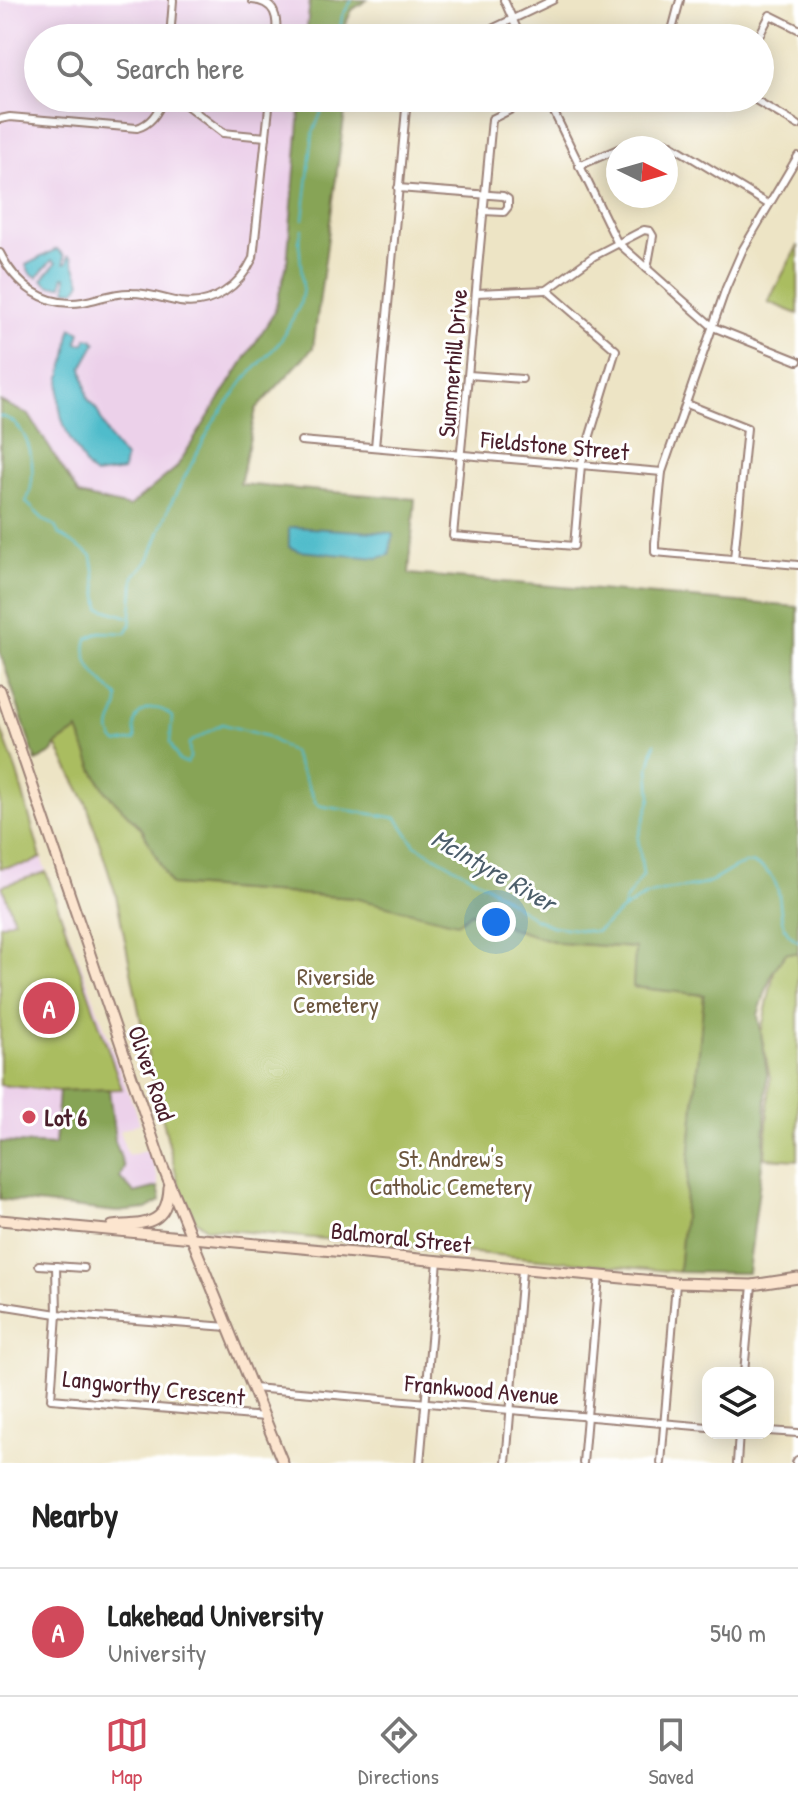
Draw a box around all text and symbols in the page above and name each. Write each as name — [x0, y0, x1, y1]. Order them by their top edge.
search box — [24, 24, 774, 112]
icon: search — [52, 46, 96, 90]
text: Search here — [116, 48, 244, 88]
north arrow — [606, 136, 678, 208]
street label: Summerhill Drive — [430, 287, 474, 438]
street label: Fieldstone Street — [479, 422, 631, 467]
water label: McIntyre River — [425, 820, 565, 922]
your location — [476, 902, 516, 942]
park label: Riverside Cemetery — [293, 960, 379, 1020]
pin: A — [23, 978, 75, 1038]
street label: Oliver Road — [121, 1021, 183, 1125]
place label: Lot 6 — [45, 1101, 87, 1133]
marker: Lot 6 — [20, 1108, 38, 1126]
park label: St. Andrew's Catholic Cemetery — [370, 1142, 532, 1202]
street label: Balmoral Street — [330, 1214, 473, 1260]
street label: Langworthy Crescent — [61, 1362, 247, 1413]
street label: Frankwood Avenue — [403, 1366, 561, 1412]
map controls — [702, 1367, 774, 1439]
button: layers — [702, 1367, 774, 1439]
text: Nearby — [32, 1492, 118, 1538]
text: Lakehead University — [108, 1595, 324, 1635]
text: A — [52, 1615, 64, 1650]
text: 540 m — [710, 1615, 766, 1650]
text: University — [108, 1635, 206, 1670]
tab: Map — [105, 1713, 149, 1791]
tab: Directions — [358, 1713, 439, 1791]
tab: Saved — [648, 1713, 693, 1791]

